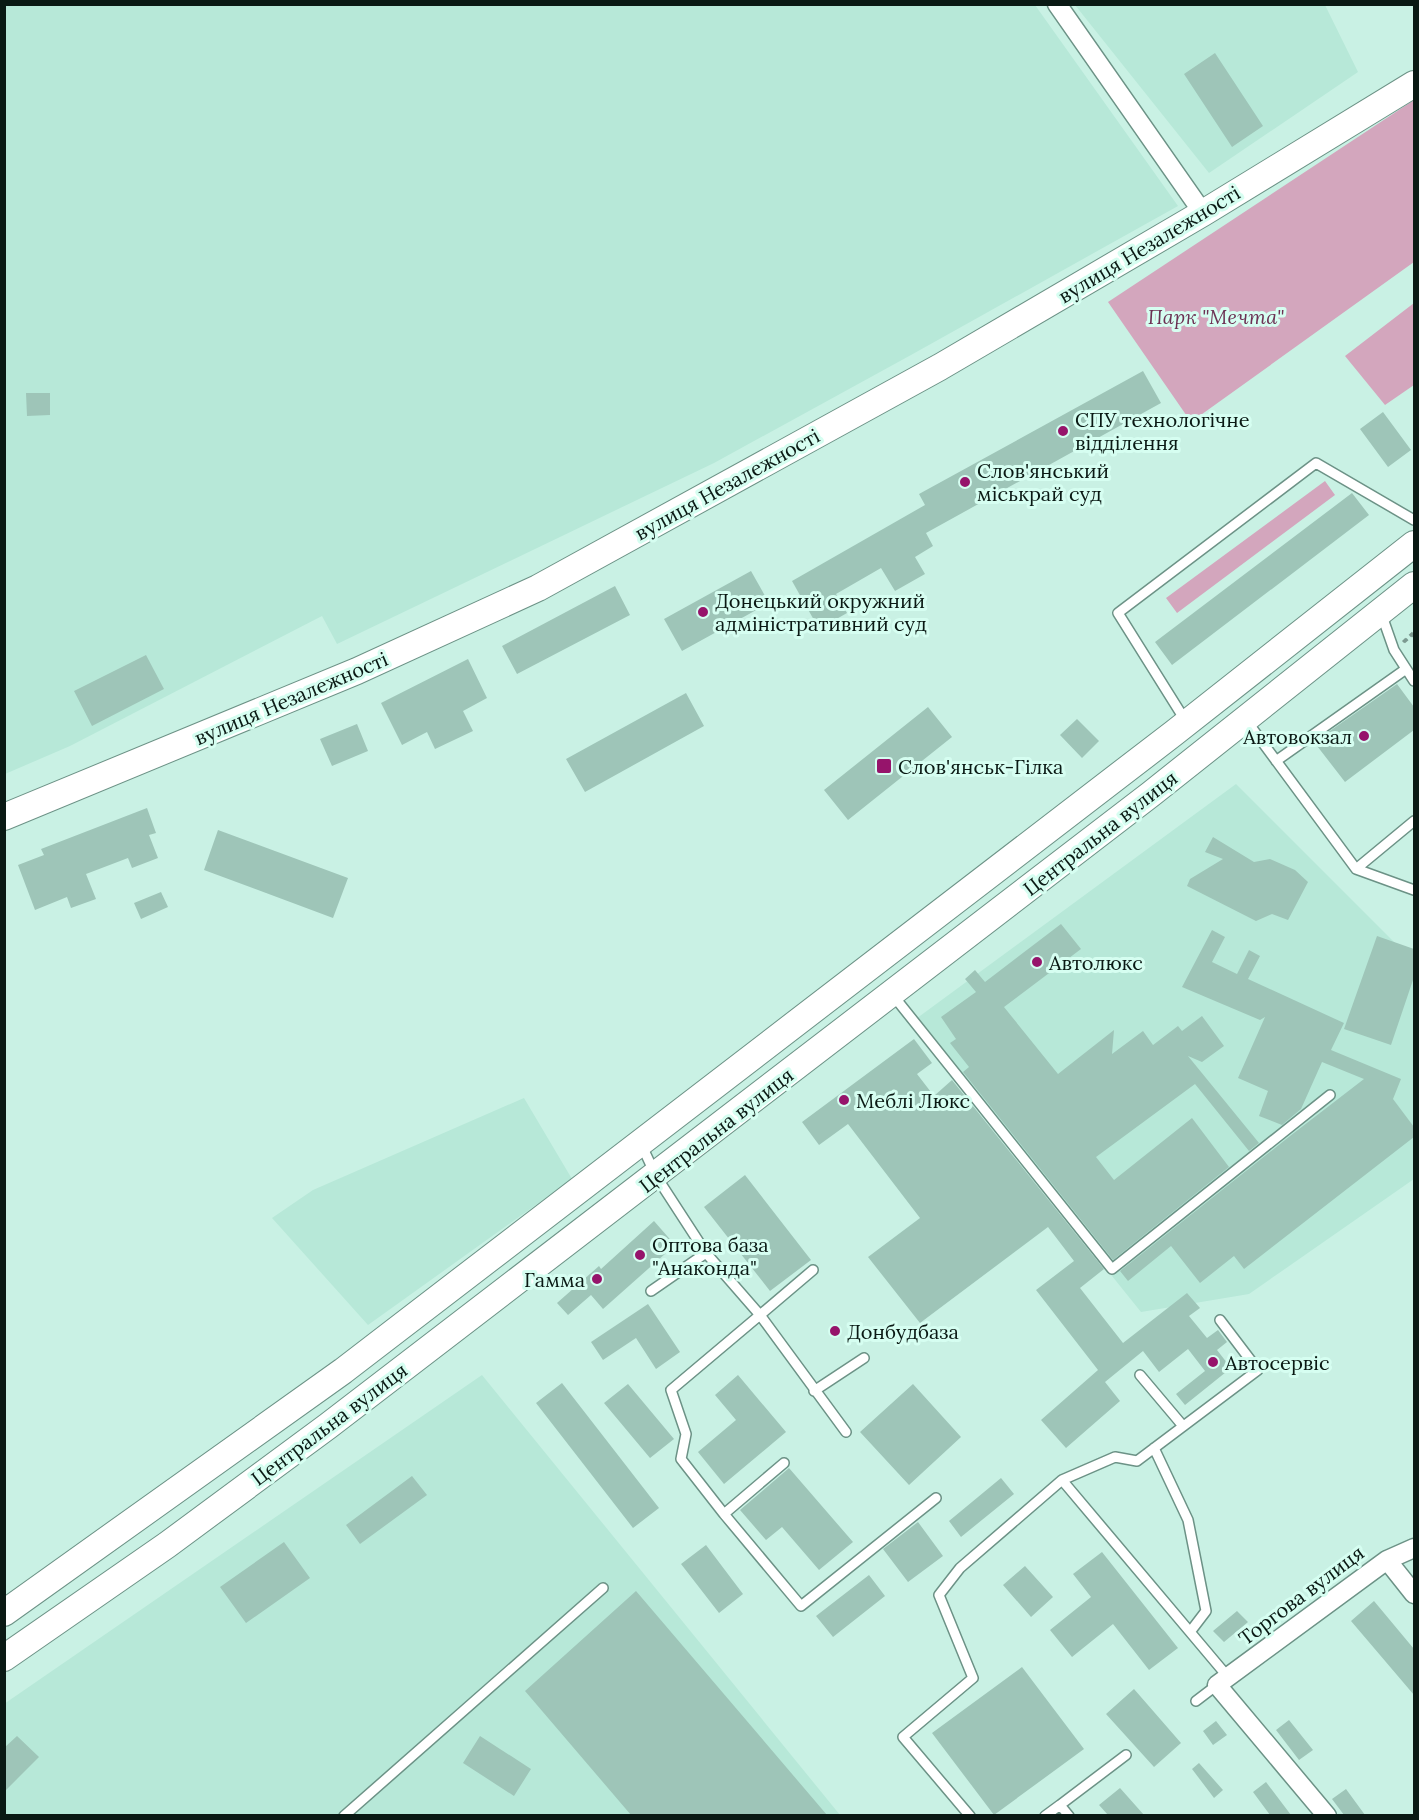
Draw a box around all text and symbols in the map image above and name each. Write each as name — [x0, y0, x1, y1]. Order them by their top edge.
street label: вулиця Незалежності — [1054, 180, 1244, 308]
park label: Парк "Мечта" — [1148, 304, 1284, 329]
place label: СПУ технологічне відділення — [1075, 407, 1250, 455]
street label: вулиця Незалежності — [630, 423, 824, 545]
marker: СПУ технологічне відділення — [1056, 424, 1070, 438]
place label: Слов'янський міськрай суд — [977, 458, 1109, 506]
marker: Слов'янський міськрай суд — [958, 475, 972, 489]
place label: Донецький окружний адміністративний суд — [715, 588, 927, 636]
marker: Донецький окружний адміністративний суд — [696, 605, 710, 619]
street label: вулиця Незалежності — [190, 646, 392, 750]
place label: Автовокзал — [1242, 724, 1352, 749]
marker: Автовокзал — [1357, 729, 1371, 743]
place label: Слов'янськ-Гілка — [898, 754, 1063, 779]
marker: Слов'янськ-Гілка — [875, 757, 893, 775]
street label: Центральна вулиця — [1018, 765, 1182, 901]
place label: Автолюкс — [1048, 950, 1143, 975]
marker: Автолюкс — [1030, 955, 1044, 969]
street label: Центральна вулиця — [634, 1062, 798, 1198]
place label: Меблі Люкс — [856, 1088, 970, 1113]
marker: Меблі Люкс — [837, 1093, 851, 1107]
place label: Оптова база "Анаконда" — [652, 1232, 768, 1280]
marker: Оптова база "Анаконда" — [633, 1248, 647, 1262]
place label: Гамма — [524, 1267, 585, 1292]
marker: Гамма — [590, 1272, 604, 1286]
place label: Донбудбаза — [847, 1319, 959, 1344]
marker: Донбудбаза — [828, 1324, 842, 1338]
place label: Автосервіс — [1224, 1350, 1330, 1375]
marker: Автосервіс — [1206, 1355, 1220, 1369]
street label: Центральна вулиця — [246, 1357, 412, 1491]
street label: Торгова вулиця — [1233, 1540, 1369, 1650]

